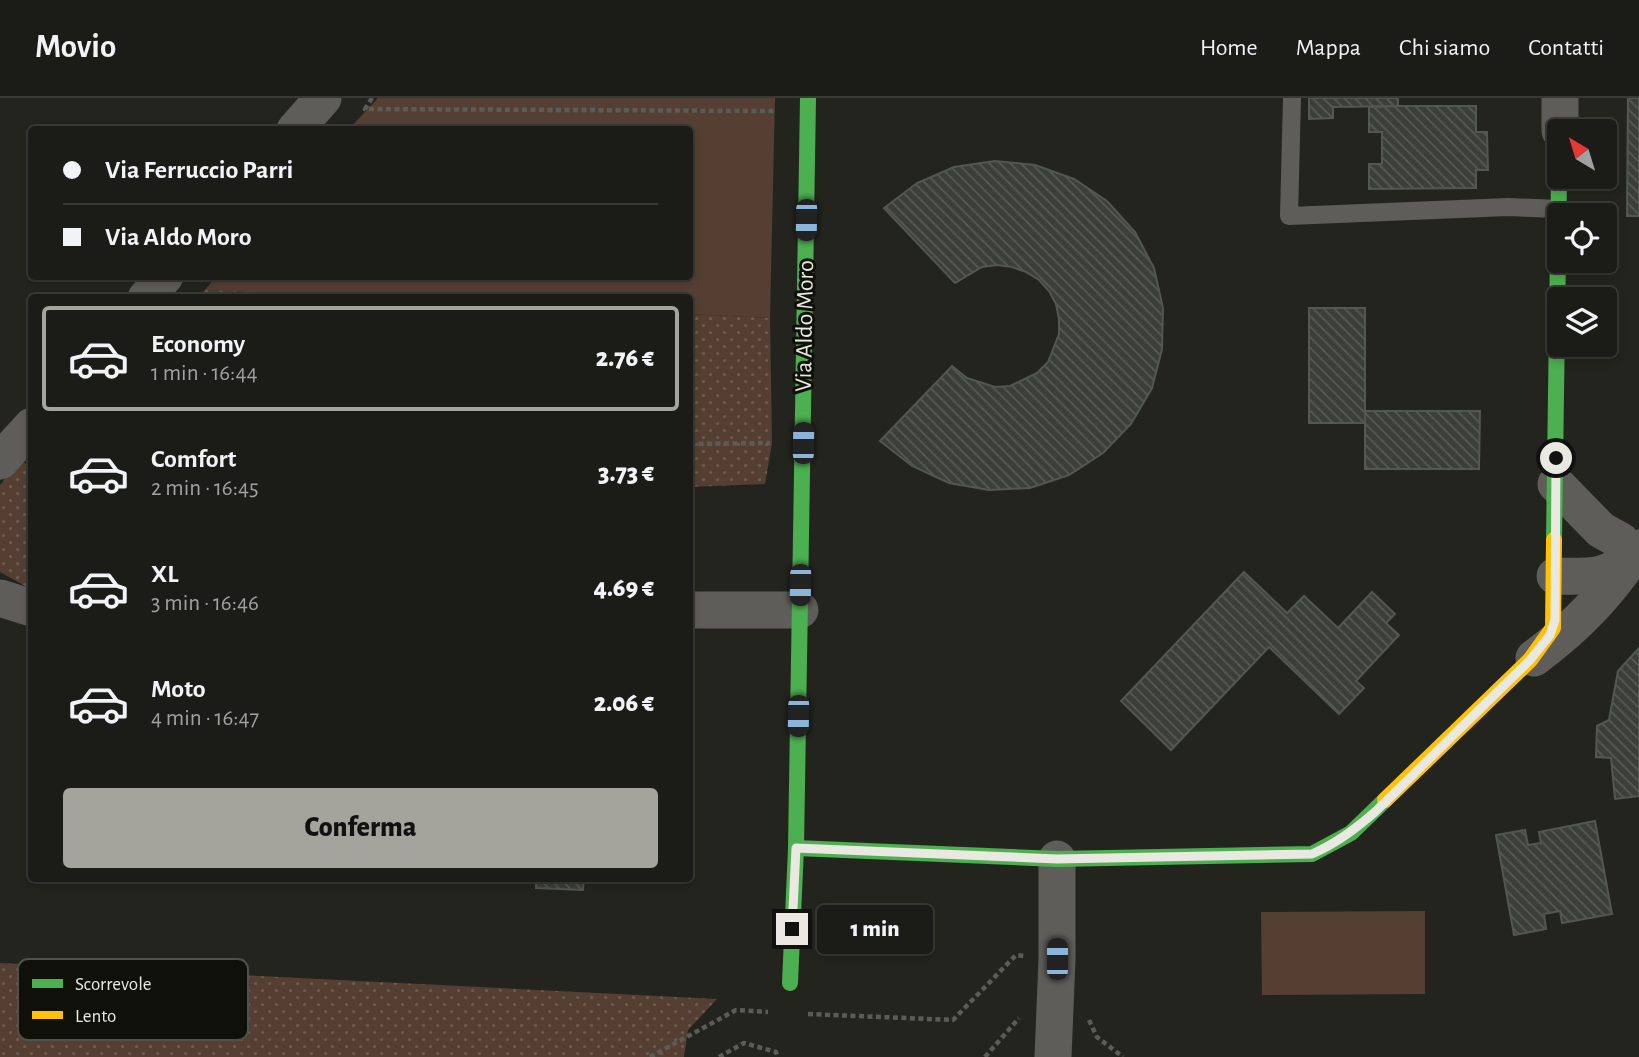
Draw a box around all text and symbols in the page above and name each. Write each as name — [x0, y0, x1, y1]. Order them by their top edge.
text: Movio — [35, 31, 116, 64]
text: Home — [1200, 36, 1258, 60]
text: Mappa — [1296, 36, 1361, 60]
text: Chi siamo — [1399, 36, 1490, 60]
text: Contatti — [1528, 36, 1604, 60]
north arrow — [1547, 119, 1617, 189]
map controls — [1547, 119, 1617, 357]
text: Via Ferruccio Parri — [105, 157, 293, 183]
car — [796, 199, 817, 241]
button: locate — [1547, 203, 1617, 273]
text: Via Aldo Moro — [105, 224, 251, 250]
street label: Via Aldo Moro — [792, 260, 818, 392]
button: layers — [1547, 287, 1617, 357]
icon: car — [67, 327, 130, 390]
text: Economy — [151, 331, 245, 357]
text: 2.76 € — [596, 345, 654, 371]
text: 1 min · 16:44 — [151, 362, 258, 385]
car — [793, 422, 814, 464]
icon: car — [67, 442, 130, 505]
route start — [1540, 442, 1572, 474]
text: Comfort — [151, 446, 236, 472]
text: 3.73 € — [598, 460, 654, 486]
text: 2 min · 16:45 — [151, 477, 259, 500]
icon: car — [67, 557, 130, 620]
text: XL — [151, 561, 178, 587]
car — [790, 564, 811, 606]
text: 4.69 € — [594, 575, 654, 601]
text: 3 min · 16:46 — [151, 592, 259, 615]
icon: car — [67, 672, 130, 735]
text: Moto — [151, 676, 206, 702]
text: 2.06 € — [594, 690, 654, 716]
car — [788, 695, 809, 737]
text: 4 min · 16:47 — [151, 707, 259, 730]
button: Conferma — [63, 788, 658, 868]
callout: 1 min — [816, 904, 932, 954]
route end — [776, 913, 808, 945]
text: 1 min — [851, 918, 899, 941]
car — [1047, 938, 1068, 980]
legend — [18, 959, 248, 1040]
text: Scorrevole — [75, 975, 152, 994]
text: Lento — [75, 1007, 116, 1026]

